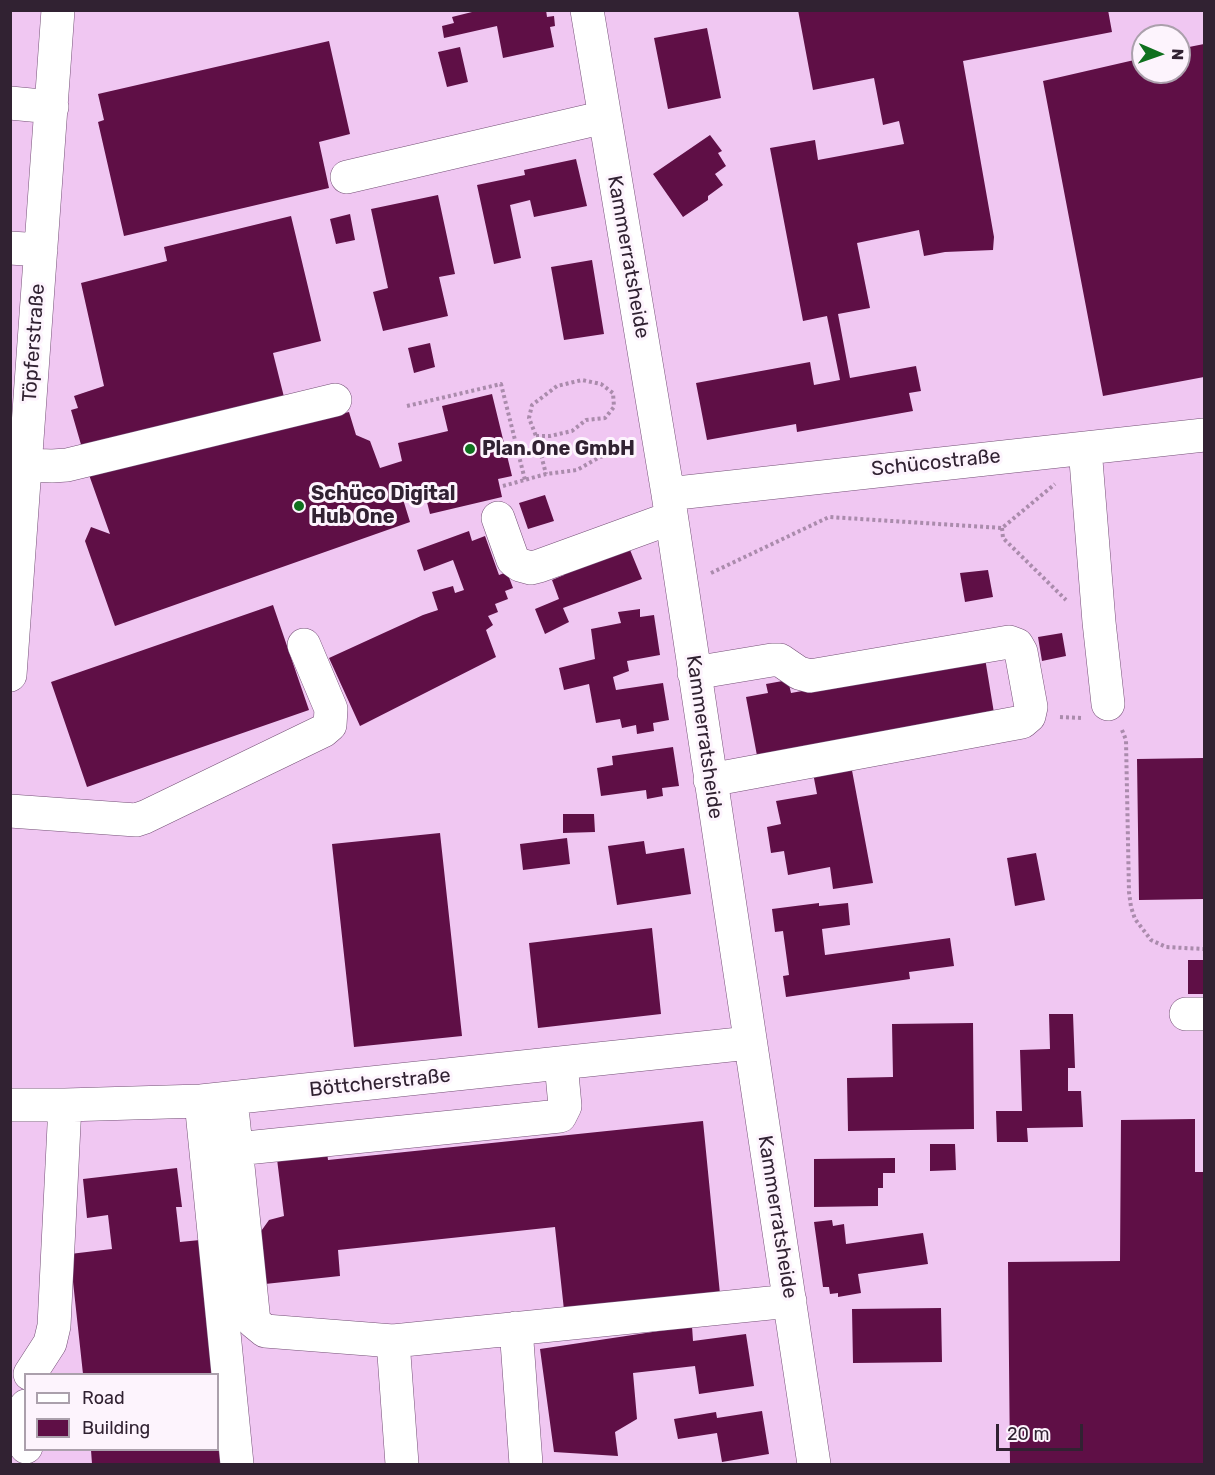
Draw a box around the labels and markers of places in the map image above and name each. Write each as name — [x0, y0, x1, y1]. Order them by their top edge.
place label: Plan.One GmbH — [482, 437, 635, 461]
marker: Plan.One GmbH — [463, 442, 477, 456]
place label: Schüco Digital Hub One — [311, 482, 455, 529]
marker: Schüco Digital Hub One — [292, 499, 306, 513]

